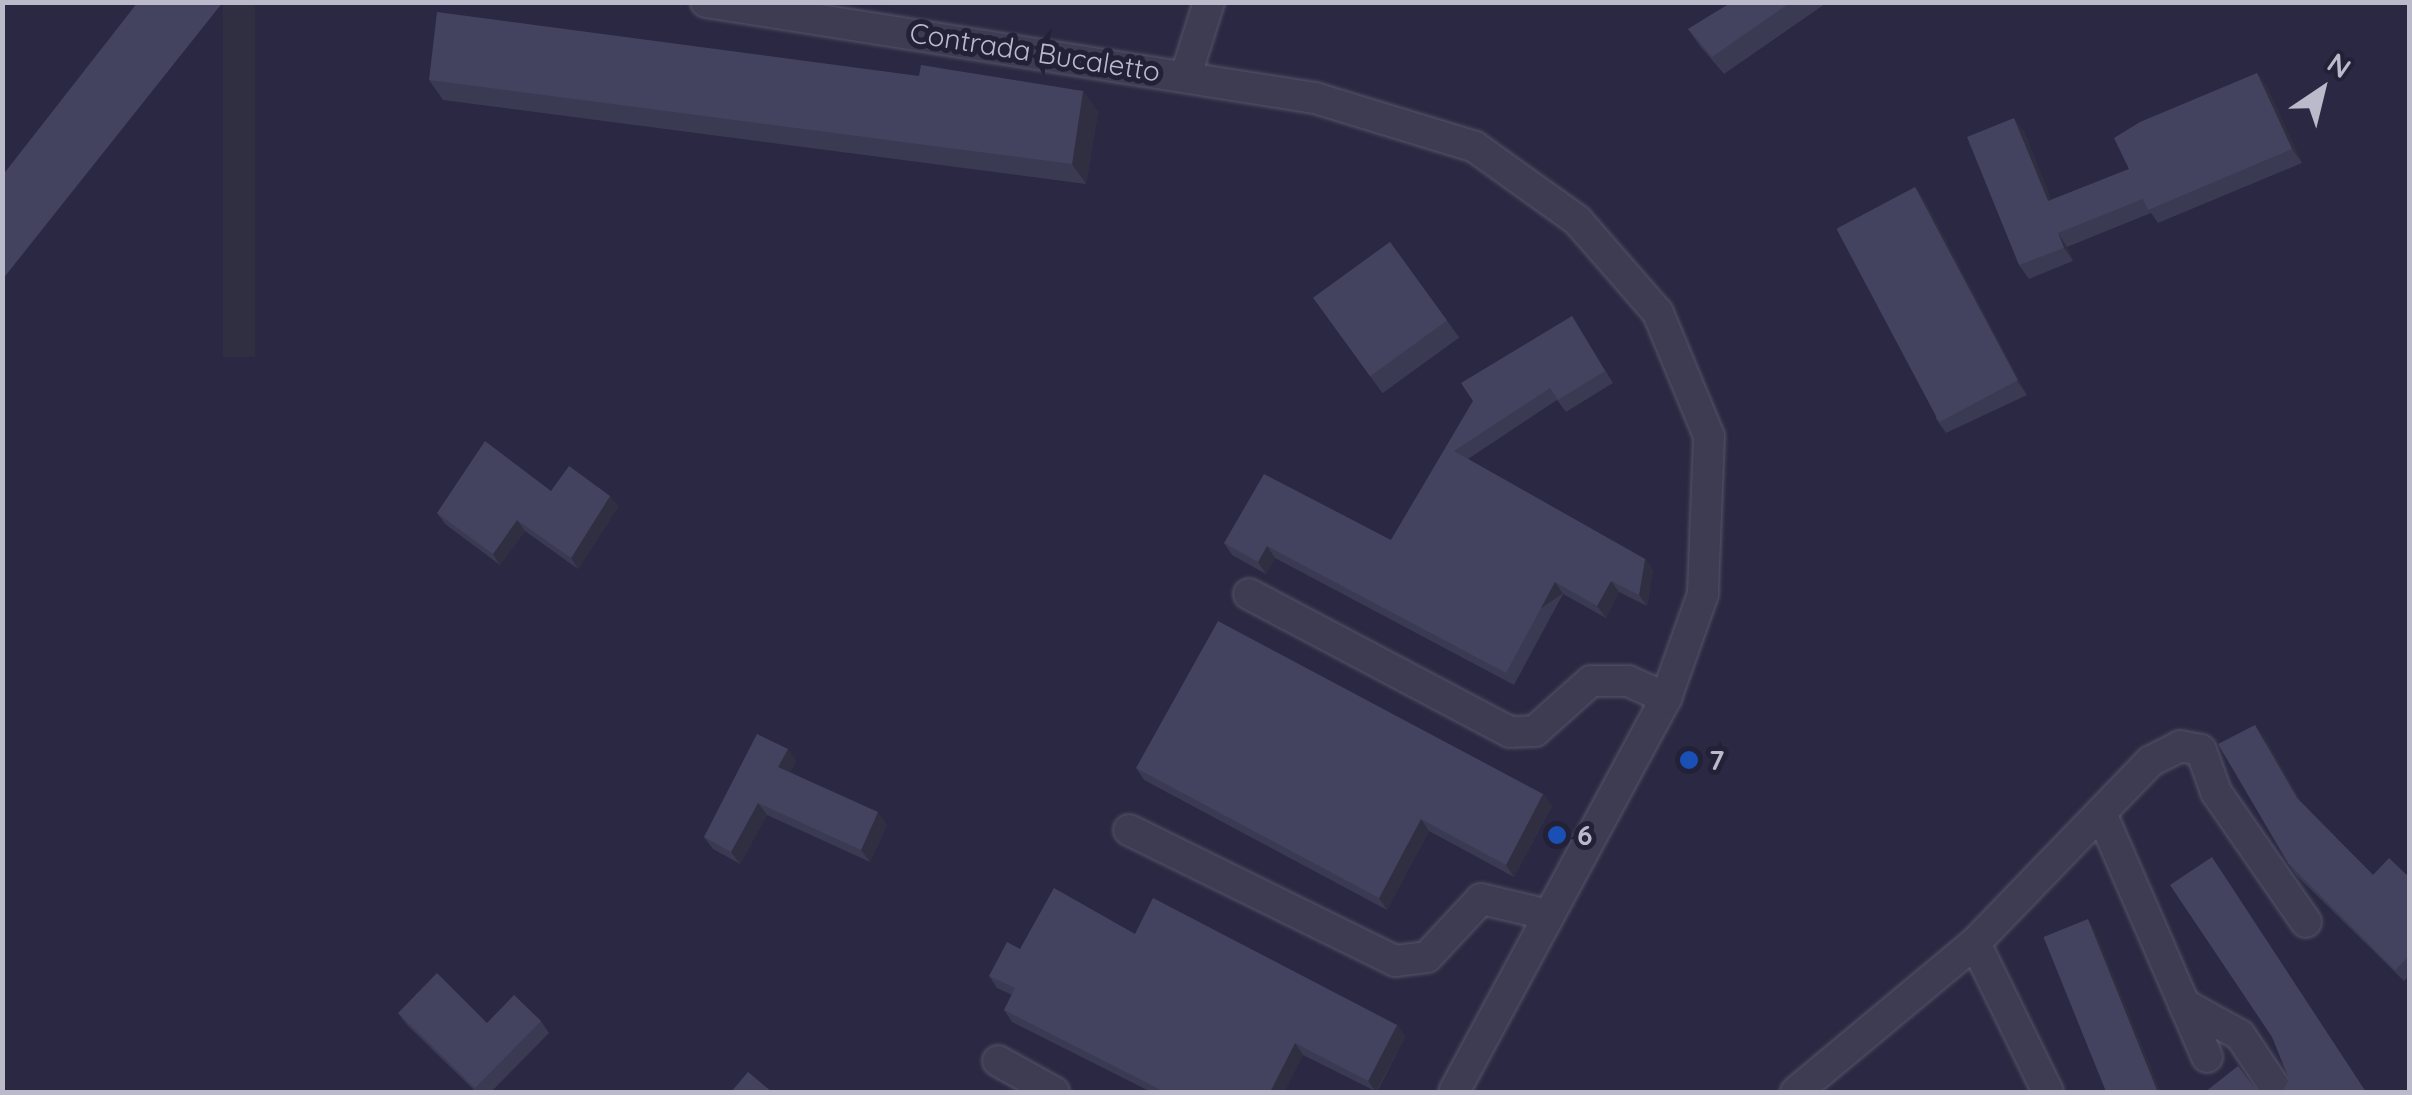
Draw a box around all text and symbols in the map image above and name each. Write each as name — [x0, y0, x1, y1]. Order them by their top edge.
street label: Contrada Bucaletto — [907, 16, 1163, 88]
north arrow — [2272, 40, 2372, 140]
text: N — [2321, 45, 2358, 85]
place label: 7 — [1709, 743, 1724, 777]
marker: 7 — [1678, 749, 1700, 771]
place label: 6 — [1577, 818, 1592, 852]
marker: 6 — [1546, 824, 1568, 846]

